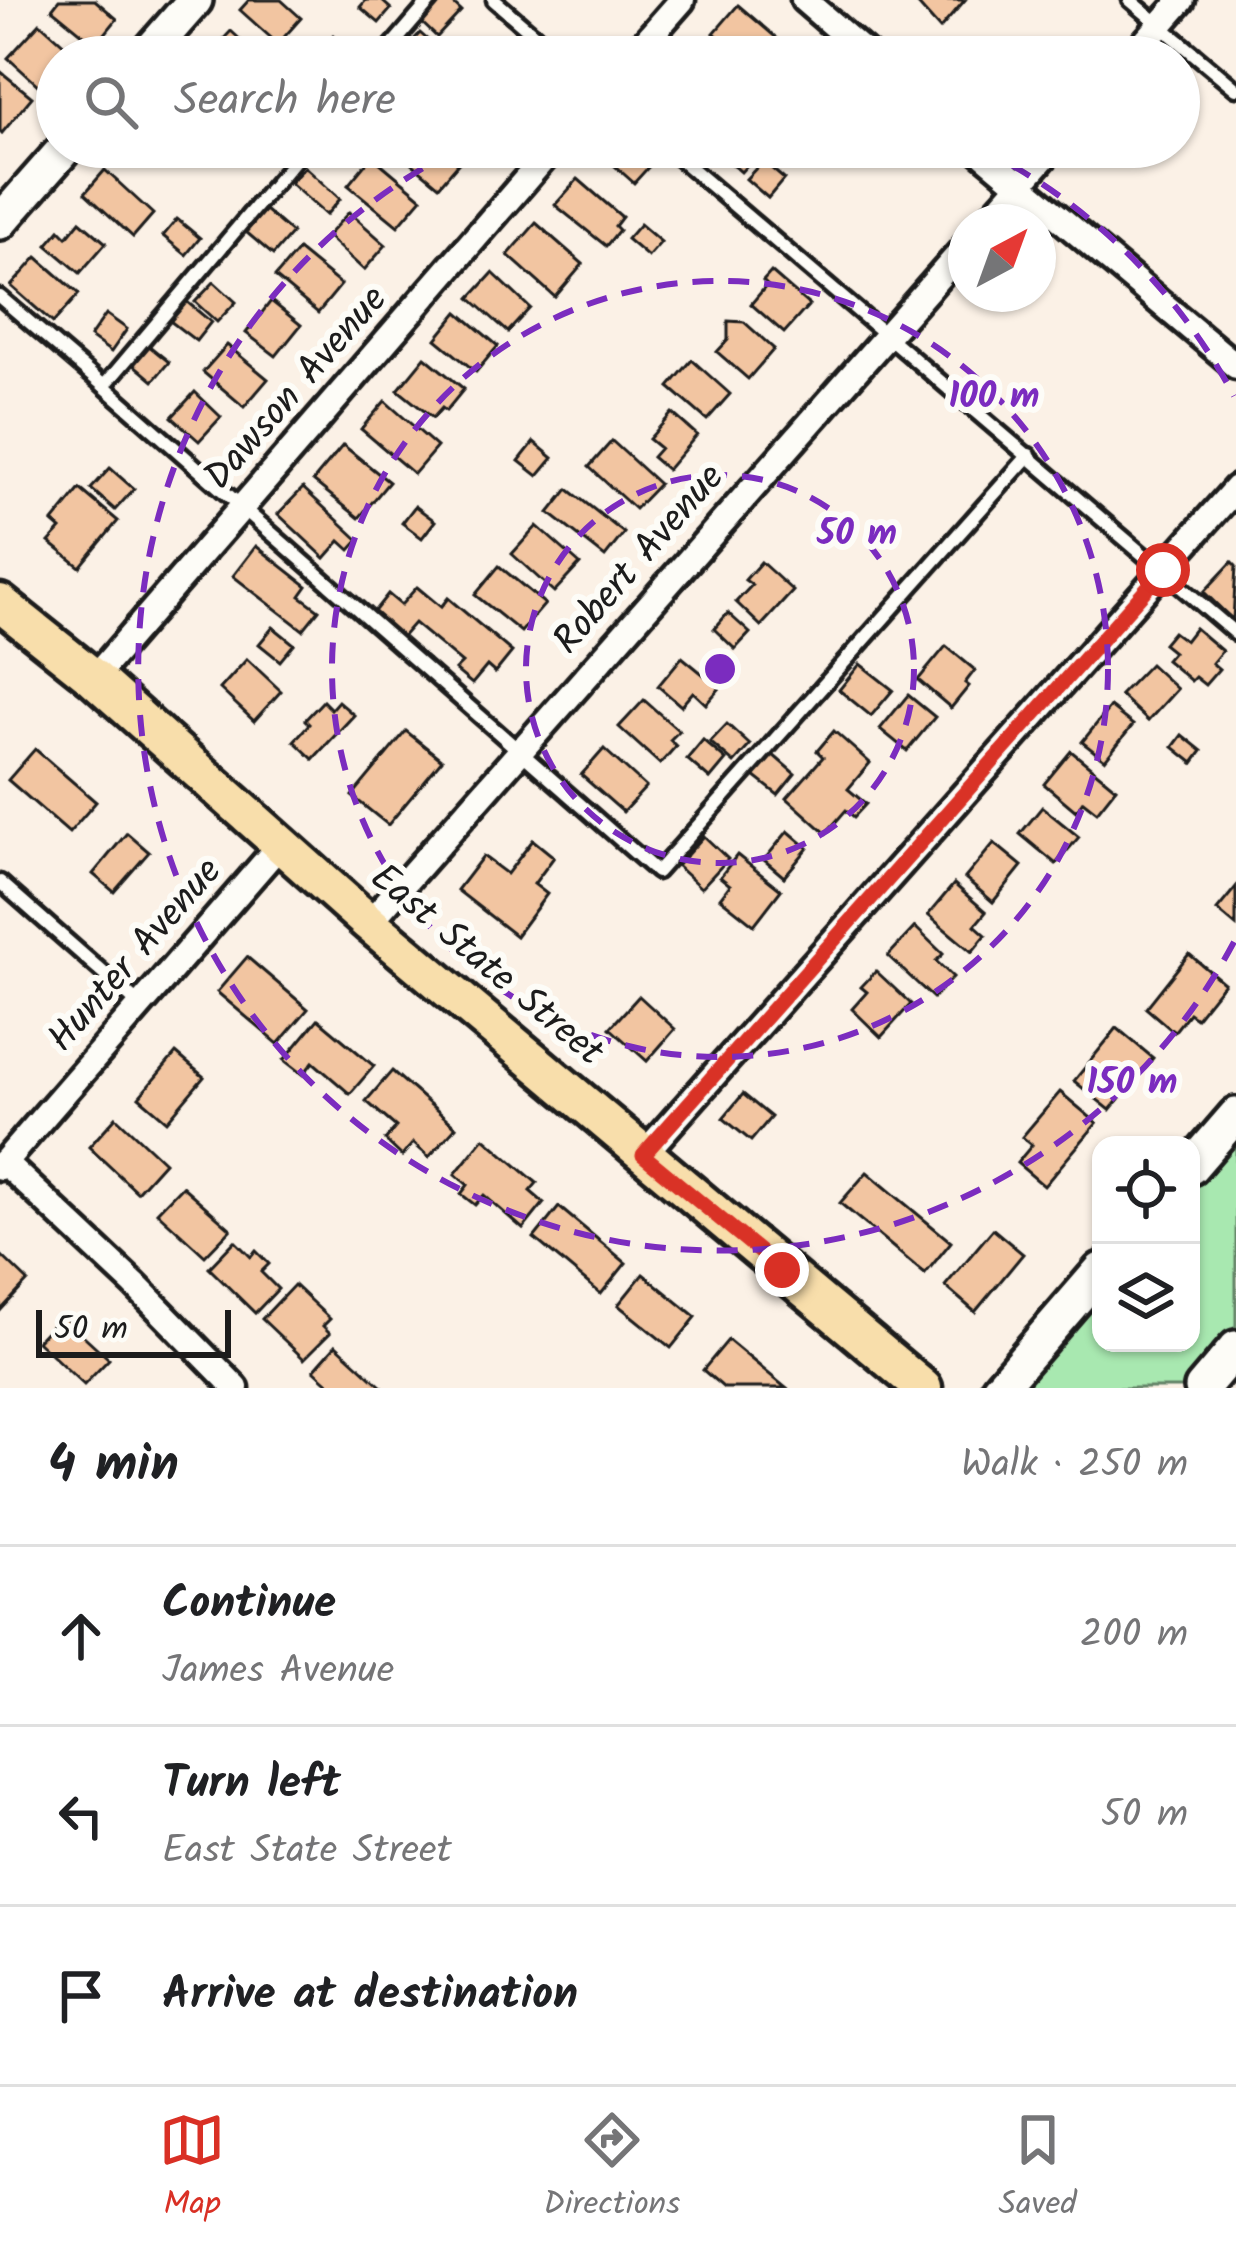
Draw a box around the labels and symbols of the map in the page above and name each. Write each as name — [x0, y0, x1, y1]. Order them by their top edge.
north arrow — [948, 204, 1056, 312]
street label: Dawson Avenue — [190, 272, 404, 506]
text: 100 m — [948, 369, 1040, 426]
street label: Robert Avenue — [539, 450, 741, 670]
text: 50 m — [816, 506, 897, 563]
route start — [1136, 543, 1190, 597]
centre of rings — [699, 648, 741, 690]
street label: Hunter Avenue — [33, 844, 239, 1068]
street label: East State Street — [355, 849, 618, 1083]
text: 150 m — [1087, 1055, 1177, 1112]
route end — [755, 1243, 809, 1297]
scale bar — [36, 1304, 231, 1357]

